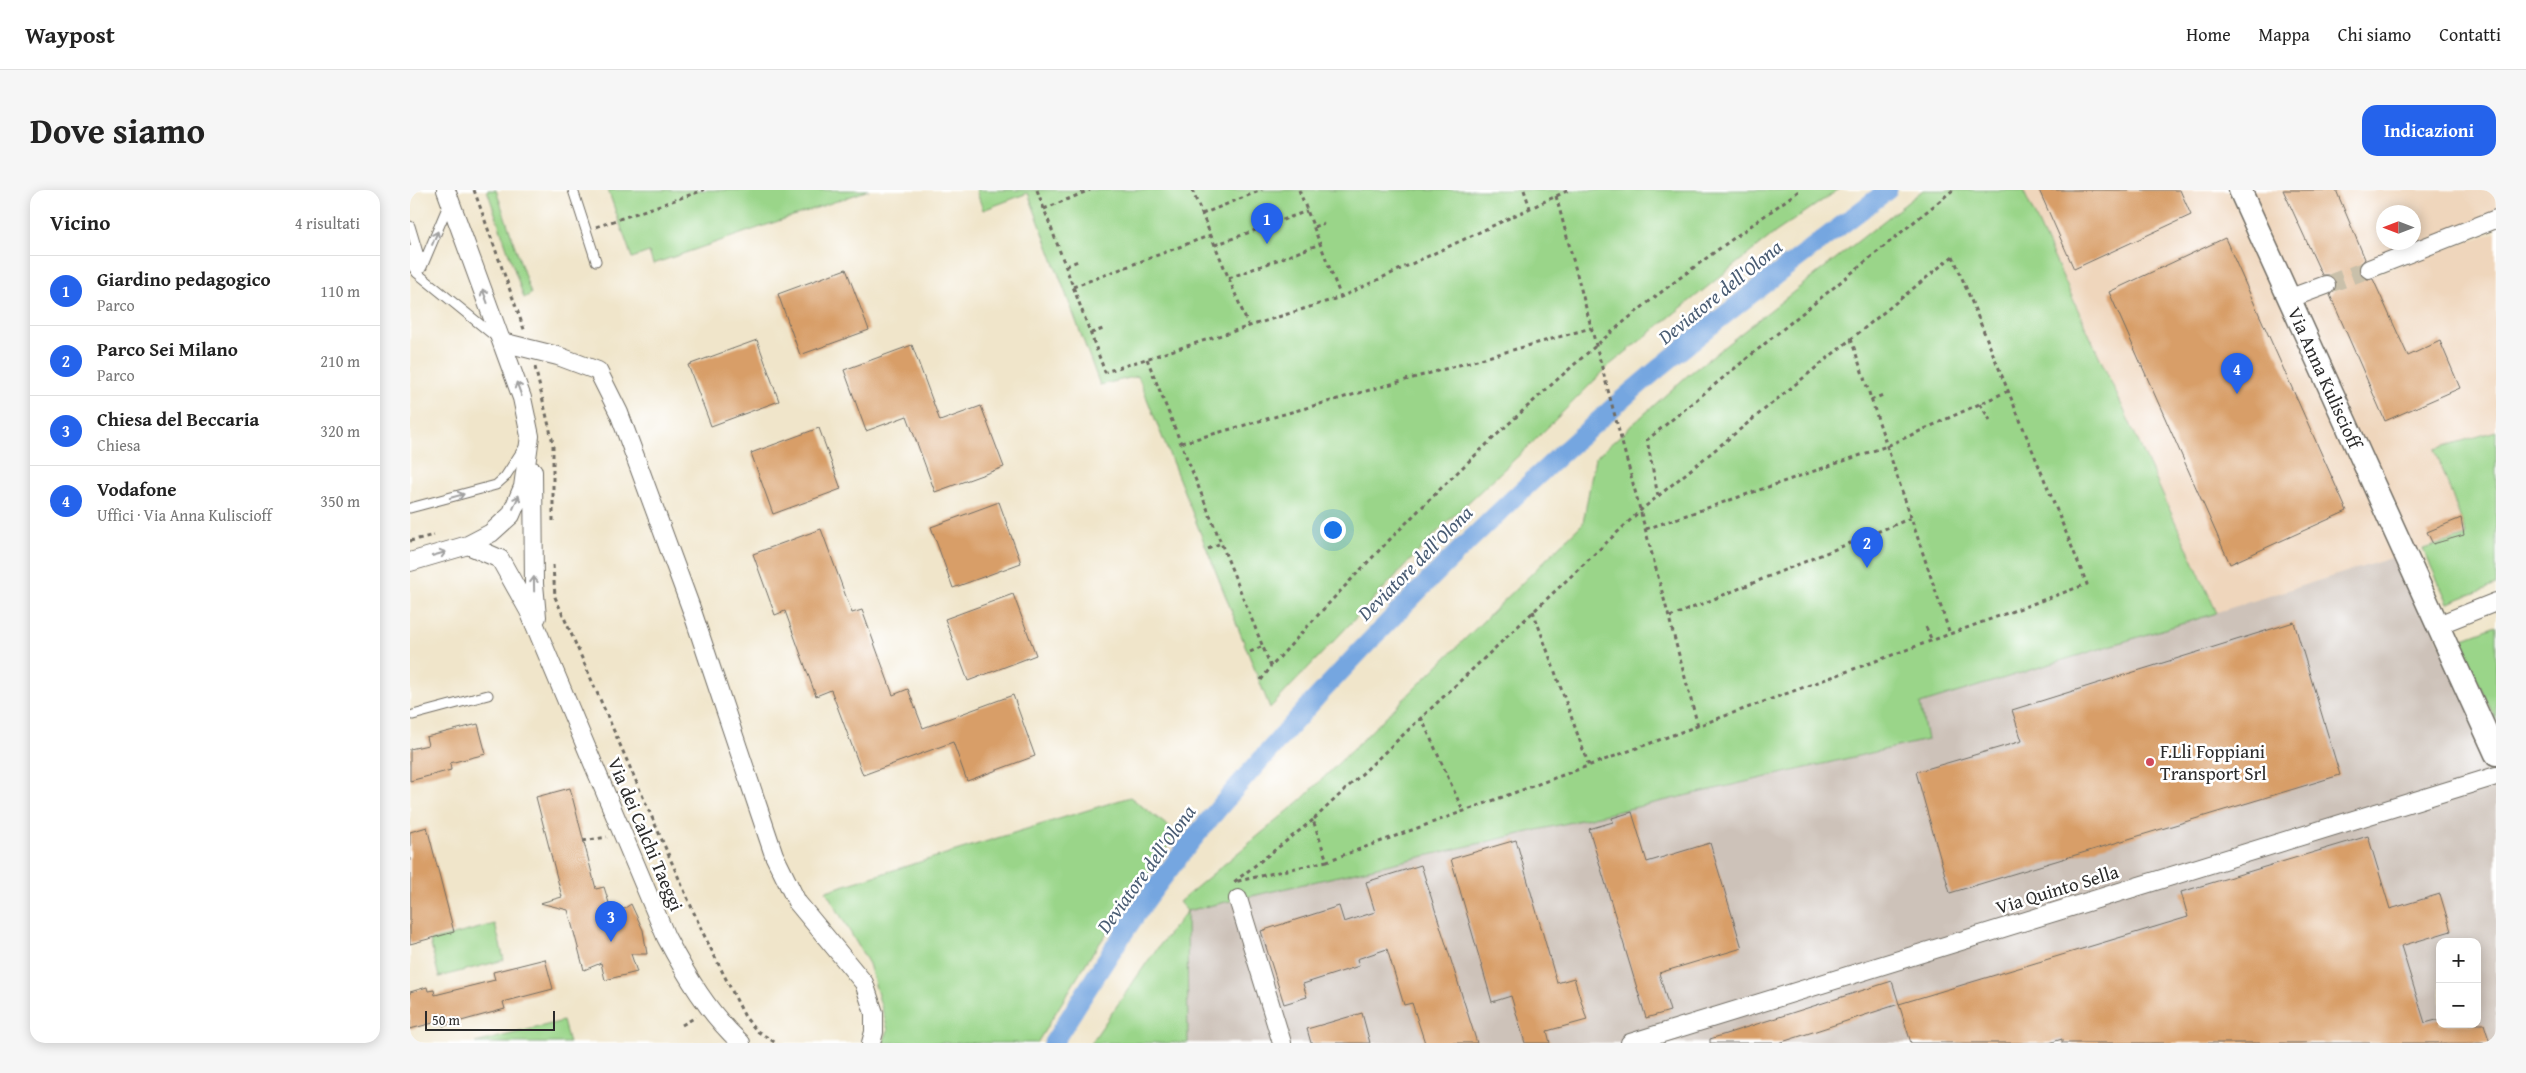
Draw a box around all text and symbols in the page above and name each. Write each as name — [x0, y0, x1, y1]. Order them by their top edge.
text: Waypost — [25, 17, 115, 52]
text: Home — [2186, 21, 2231, 48]
text: Mappa — [2259, 21, 2310, 48]
text: Chi siamo — [2338, 21, 2411, 48]
text: Contatti — [2439, 21, 2501, 48]
text: Dove siamo — [30, 105, 205, 156]
button: Indicazioni — [2362, 105, 2496, 156]
pin: 1 — [1251, 203, 1283, 244]
north arrow — [2376, 205, 2421, 250]
text: Vicino — [50, 207, 110, 238]
text: 4 risultati — [295, 211, 360, 235]
one-way arrow — [430, 231, 440, 246]
water label: Deviatore dell'Olona — [1651, 232, 1789, 351]
text: Giardino pedagogico — [97, 265, 271, 293]
text: 1 — [62, 279, 70, 303]
text: 110 m — [320, 279, 360, 303]
one-way arrow — [480, 289, 489, 305]
text: Parco — [97, 293, 135, 317]
street label: Via Anna Kuliscioff — [2281, 302, 2370, 454]
text: Parco Sei Milano — [97, 335, 238, 363]
text: 2 — [62, 349, 70, 373]
text: 210 m — [320, 349, 360, 373]
pin: 4 — [2221, 353, 2253, 394]
text: Parco — [97, 363, 135, 387]
one-way arrow — [514, 381, 523, 397]
text: Chiesa del Beccaria — [97, 405, 259, 433]
text: 3 — [62, 419, 70, 443]
text: 320 m — [320, 419, 360, 443]
text: Chiesa — [97, 433, 141, 457]
text: Vodafone — [97, 475, 177, 503]
text: 4 — [62, 489, 70, 513]
text: 350 m — [320, 489, 360, 513]
one-way arrow — [449, 491, 465, 500]
one-way arrow — [512, 495, 521, 511]
water label: Deviatore dell'Olona — [1350, 498, 1479, 627]
text: Uffici · Via Anna Kuliscioff — [97, 503, 272, 527]
your location — [1320, 517, 1346, 543]
pin: 2 — [1851, 527, 1883, 568]
one-way arrow — [431, 548, 447, 558]
one-way arrow — [529, 576, 539, 592]
place label: F.Lli Foppiani Transport Srl — [2160, 737, 2267, 787]
street label: Via dei Calchi Taeggi — [601, 753, 691, 915]
marker: F.Lli Foppiani Transport Srl — [2144, 756, 2156, 768]
water label: Deviatore dell'Olona — [1089, 798, 1203, 940]
street label: Via Quinto Sella — [1992, 857, 2122, 921]
pin: 3 — [595, 901, 627, 942]
map controls — [2436, 938, 2481, 1028]
button: + — [2436, 938, 2481, 983]
button: − — [2436, 983, 2481, 1028]
scale bar — [425, 1008, 555, 1031]
text: 50 m — [432, 1010, 460, 1030]

